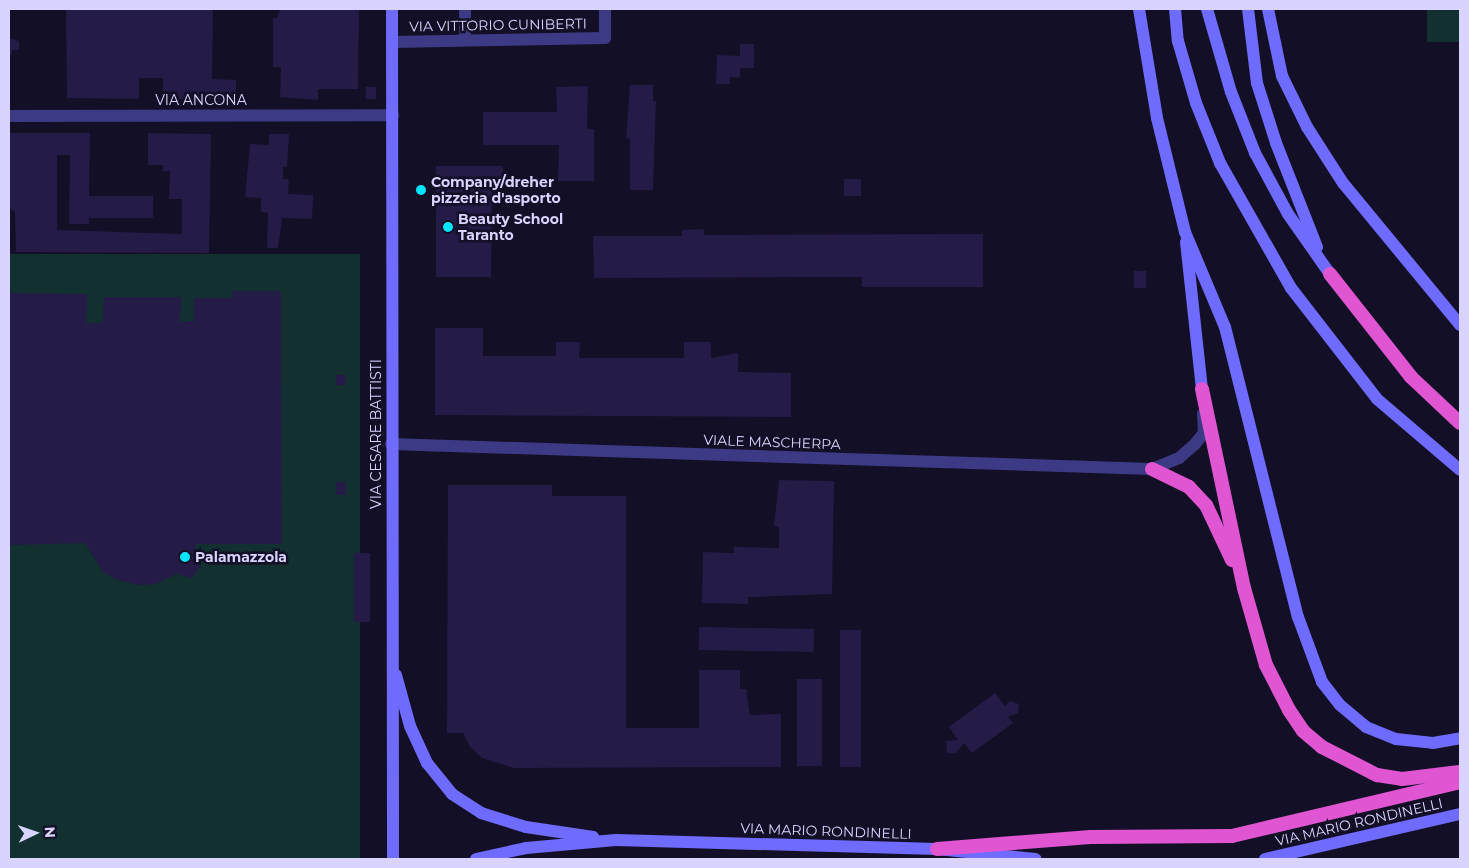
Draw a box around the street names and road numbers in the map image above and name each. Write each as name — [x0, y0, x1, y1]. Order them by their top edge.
street label: VIA VITTORIO CUNIBERTI — [409, 15, 587, 35]
street label: VIA ANCONA — [155, 92, 247, 108]
street label: VIA CESARE BATTISTI — [368, 359, 384, 509]
street label: VIALE MASCHERPA — [703, 431, 841, 453]
street label: VIA MARIO RONDINELLI — [1274, 795, 1444, 849]
street label: VIA MARIO RONDINELLI — [740, 820, 912, 842]

